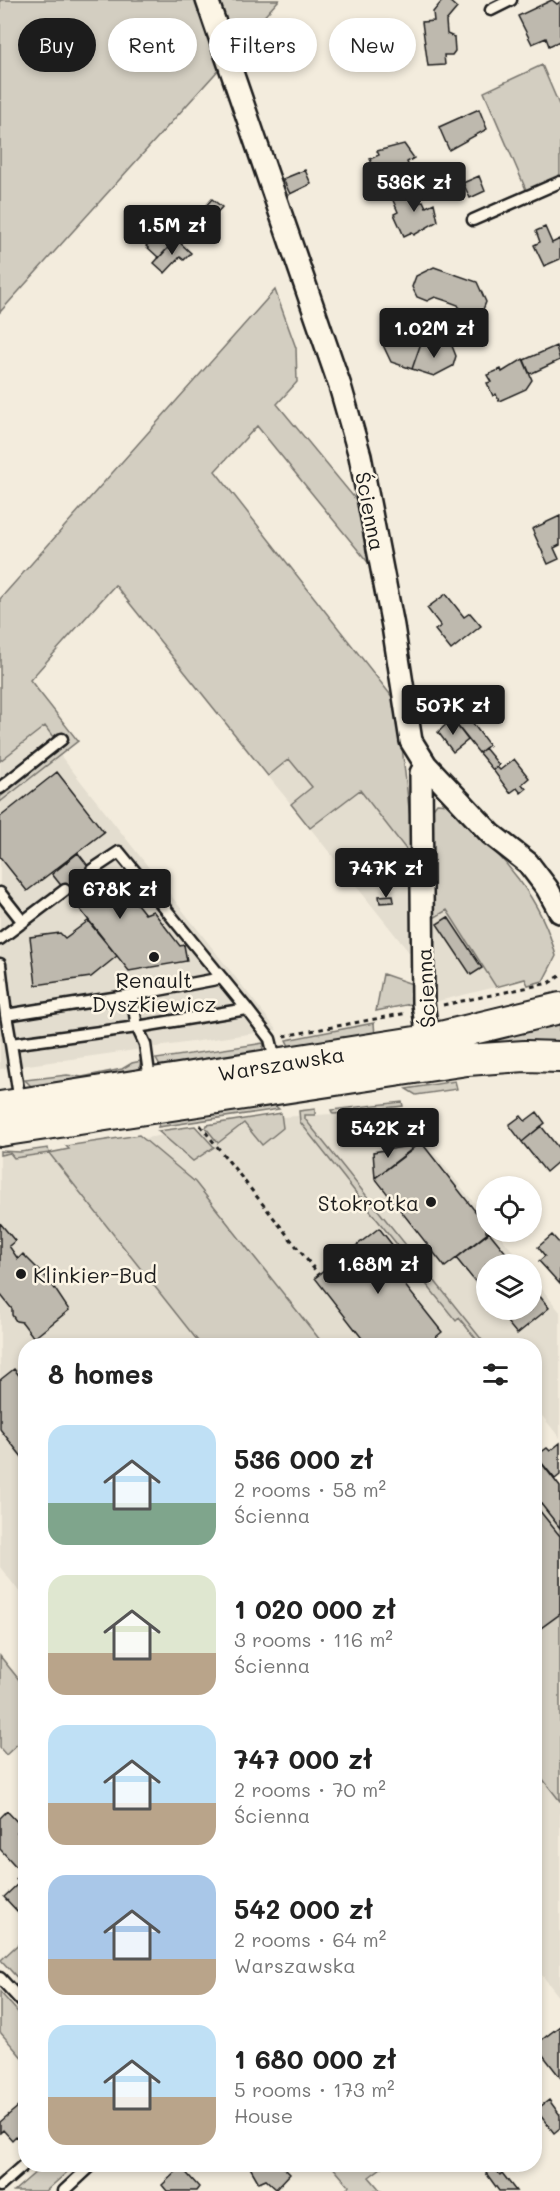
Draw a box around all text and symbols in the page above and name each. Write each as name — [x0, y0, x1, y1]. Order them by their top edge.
chip: Buy — [18, 18, 96, 72]
chip: Rent — [108, 18, 197, 72]
chip: Filters — [209, 18, 317, 72]
chip: New — [329, 18, 416, 72]
pin: 536K zł — [359, 162, 469, 213]
text: 536K zł — [377, 168, 451, 194]
pin: 1.5M zł — [117, 205, 227, 256]
text: 1.5M zł — [138, 211, 206, 237]
pin: 1.02M zł — [372, 308, 496, 359]
text: 1.02M zł — [394, 314, 474, 340]
street label: Ścienna — [350, 469, 392, 553]
pin: 507K zł — [398, 685, 508, 736]
text: 507K zł — [416, 691, 490, 717]
pin: 747K zł — [331, 848, 441, 899]
text: 747K zł — [349, 854, 423, 880]
pin: 678K zł — [65, 869, 175, 920]
text: 678K zł — [83, 875, 157, 901]
street label: Ścienna — [409, 947, 441, 1029]
marker: Renault Dyszkiewicz — [147, 950, 161, 964]
place label: Renault Dyszkiewicz — [92, 966, 216, 1017]
street label: Warszawska — [216, 1040, 346, 1086]
pin: 542K zł — [333, 1108, 443, 1159]
text: 542K zł — [351, 1114, 425, 1140]
map controls — [476, 1176, 542, 1320]
button: locate — [476, 1176, 542, 1242]
place label: Stokrotka — [318, 1189, 419, 1216]
marker: Stokrotka — [424, 1195, 438, 1209]
pin: 1.68M zł — [316, 1244, 440, 1295]
text: 1.68M zł — [337, 1250, 419, 1276]
button: layers — [476, 1254, 542, 1320]
place label: Klinkier-Bud — [33, 1261, 157, 1288]
marker: Klinkier-Bud — [14, 1267, 28, 1281]
text: 8 homes — [48, 1357, 154, 1391]
icon: filters — [479, 1358, 512, 1391]
text: 536 000 zł — [234, 1442, 373, 1476]
icon: home — [96, 1449, 168, 1521]
text: 2 rooms · 58 m² — [234, 1476, 386, 1502]
text: Ścienna — [234, 1502, 310, 1528]
text: 1 020 000 zł — [234, 1592, 396, 1626]
icon: home — [96, 1599, 168, 1671]
text: 3 rooms · 116 m² — [234, 1626, 393, 1652]
text: Ścienna — [234, 1652, 310, 1678]
text: 747 000 zł — [234, 1742, 372, 1776]
icon: home — [96, 1749, 168, 1821]
text: 2 rooms · 70 m² — [234, 1776, 386, 1802]
text: Ścienna — [234, 1802, 310, 1828]
text: 542 000 zł — [234, 1892, 373, 1926]
icon: home — [96, 1899, 168, 1971]
text: 2 rooms · 64 m² — [234, 1926, 386, 1952]
text: Warszawska — [234, 1952, 356, 1978]
text: 1 680 000 zł — [234, 2042, 396, 2076]
icon: home — [96, 2049, 168, 2121]
text: 5 rooms · 173 m² — [234, 2076, 395, 2102]
text: House — [234, 2102, 293, 2128]

